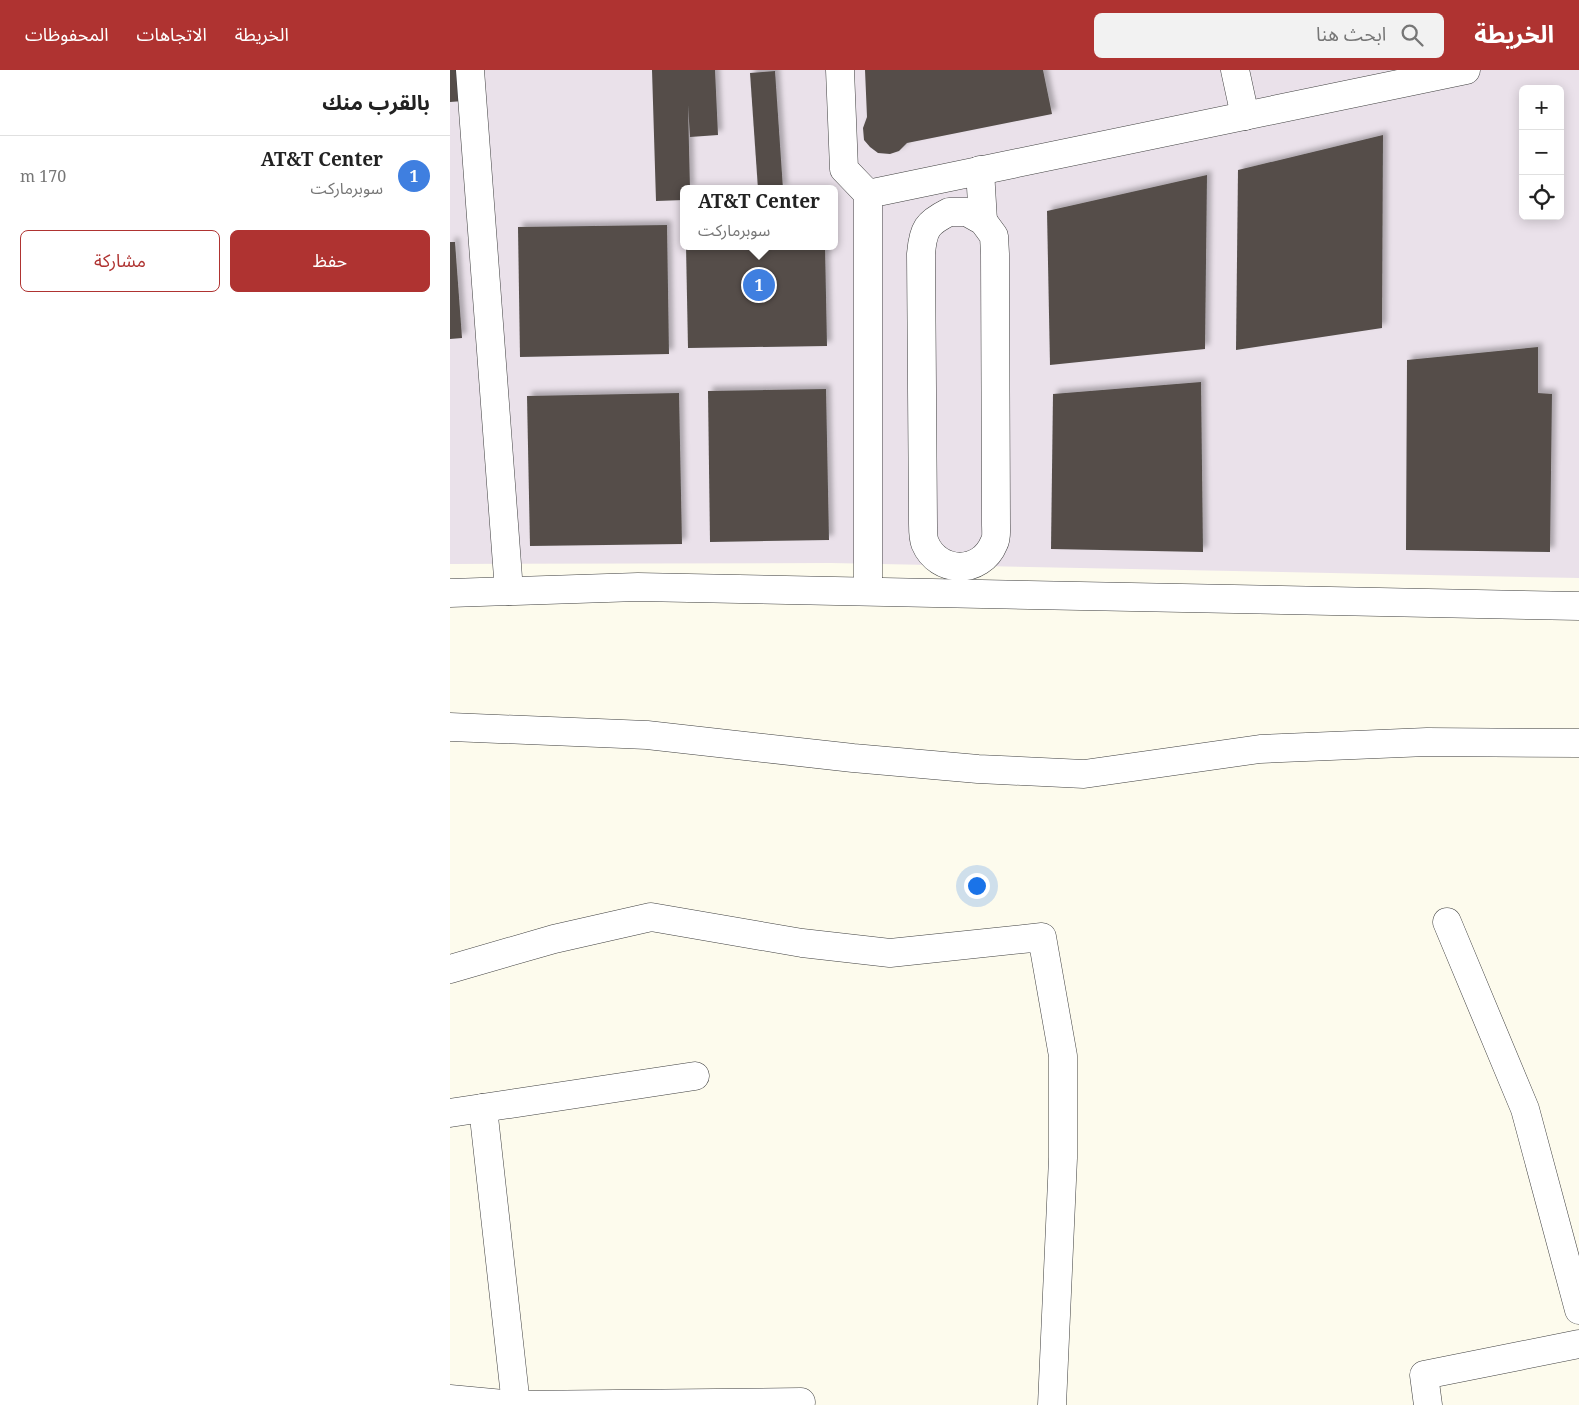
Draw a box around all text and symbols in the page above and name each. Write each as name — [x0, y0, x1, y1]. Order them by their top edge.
search box — [1094, 13, 1444, 58]
text: الخريطة — [1474, 17, 1554, 50]
text: ابحث هنا — [1316, 21, 1386, 47]
icon: search — [1398, 21, 1426, 49]
text: المحفوظات — [25, 22, 109, 46]
text: الاتجاهات — [137, 22, 207, 46]
text: الخريطة — [235, 22, 289, 46]
map controls — [1519, 85, 1564, 220]
button: + — [1519, 85, 1564, 130]
text: بالقرب منك — [322, 88, 430, 116]
button: − — [1519, 130, 1564, 175]
text: AT&T Center — [261, 146, 383, 172]
text: 170 m — [20, 165, 66, 187]
text: 1 — [409, 165, 419, 187]
button: locate — [1519, 175, 1564, 220]
text: سوبرماركت — [311, 177, 383, 199]
popup — [680, 185, 838, 250]
text: AT&T Center — [698, 188, 820, 214]
text: سوبرماركت — [698, 219, 770, 241]
button: مشاركة — [20, 230, 220, 292]
button: حفظ — [230, 230, 430, 292]
pin: 1 — [743, 266, 775, 304]
your location — [964, 873, 990, 899]

